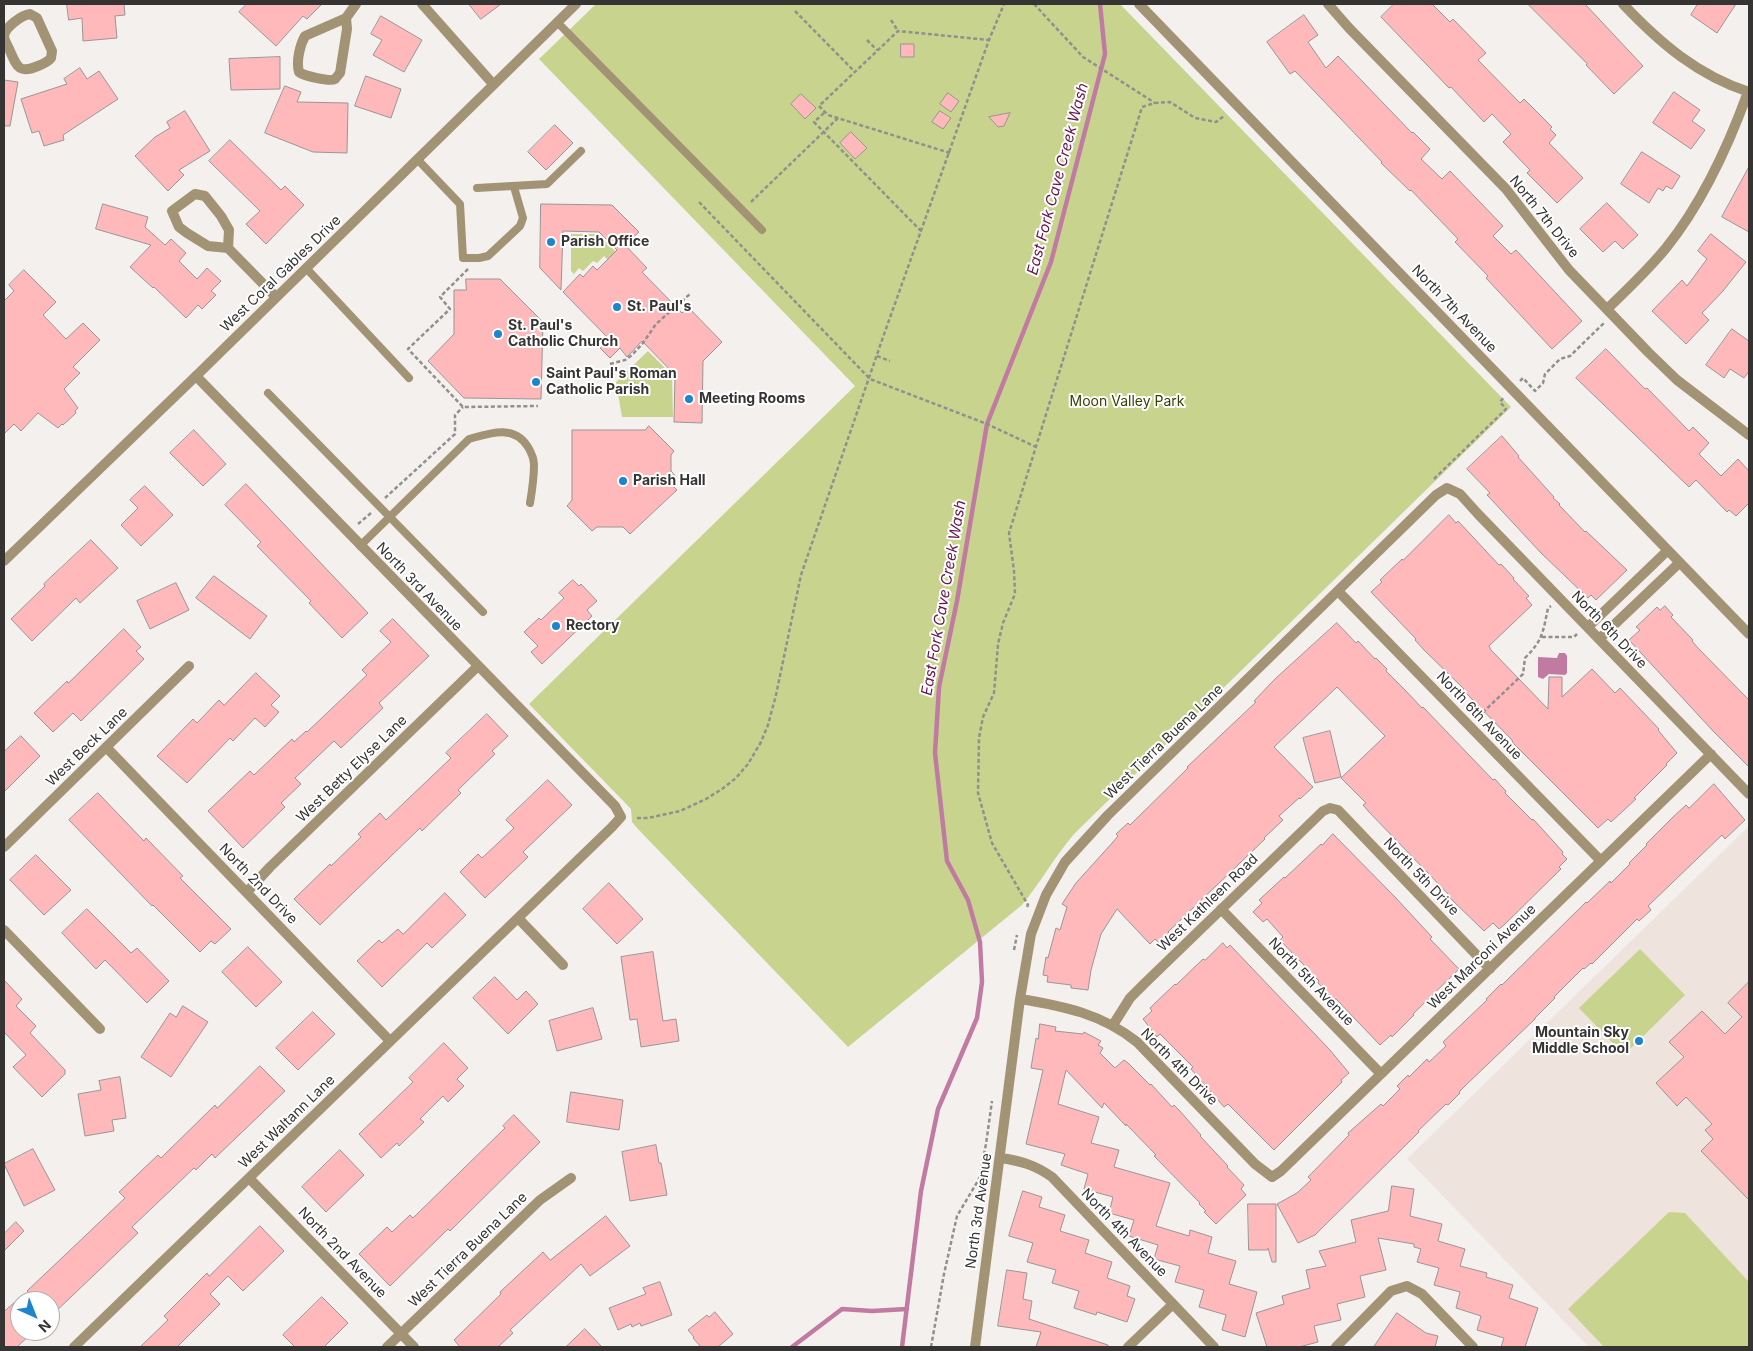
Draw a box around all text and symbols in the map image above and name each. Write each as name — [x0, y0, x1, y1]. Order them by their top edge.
water label: East Fork Cave Creek Wash — [1024, 81, 1092, 277]
street label: North 7th Drive — [1506, 173, 1582, 261]
street label: West Coral Gables Drive — [217, 212, 345, 336]
place label: Parish Office — [561, 234, 649, 250]
marker: Parish Office — [545, 236, 557, 248]
street label: North 7th Avenue — [1408, 262, 1500, 356]
place label: St. Paul's — [627, 299, 691, 315]
marker: St. Paul's — [611, 301, 623, 313]
place label: St. Paul's Catholic Church — [508, 318, 618, 351]
marker: St. Paul's Catholic Church — [492, 328, 504, 340]
place label: Saint Paul's Roman Catholic Parish — [546, 366, 677, 398]
marker: Saint Paul's Roman Catholic Parish — [530, 376, 542, 388]
place label: Meeting Rooms — [699, 391, 805, 407]
marker: Meeting Rooms — [683, 393, 695, 405]
park label: Moon Valley Park — [1070, 394, 1184, 410]
place label: Parish Hall — [633, 473, 706, 489]
marker: Parish Hall — [617, 475, 629, 487]
water label: East Fork Cave Creek Wash — [918, 499, 970, 697]
street label: North 3rd Avenue — [372, 539, 466, 635]
street label: North 6th Drive — [1568, 588, 1650, 672]
place label: Rectory — [566, 618, 620, 634]
marker: Rectory — [550, 620, 562, 632]
street label: North 6th Avenue — [1433, 668, 1525, 764]
street label: West Tierra Buena Lane — [1101, 681, 1227, 803]
street label: West Beck Lane — [43, 704, 131, 790]
street label: West Betty Elyse Lane — [293, 712, 411, 826]
street label: North 5th Drive — [1380, 835, 1462, 919]
street label: North 2nd Drive — [215, 840, 301, 928]
street label: West Kathleen Road — [1154, 851, 1262, 955]
street label: West Marconi Avenue — [1424, 901, 1540, 1013]
street label: North 5th Avenue — [1265, 935, 1357, 1029]
street label: North 4th Drive — [1137, 1025, 1221, 1109]
place label: Mountain Sky Middle School — [1532, 1025, 1629, 1058]
marker: Mountain Sky Middle School — [1633, 1035, 1645, 1047]
street label: West Waltann Lane — [236, 1072, 338, 1172]
street label: North 3rd Avenue — [963, 1152, 995, 1270]
street label: North 4th Avenue — [1078, 1185, 1170, 1281]
street label: West Tierra Buena Lane — [405, 1189, 531, 1311]
street label: North 2nd Avenue — [294, 1204, 390, 1302]
north arrow — [10, 1291, 60, 1341]
text: N — [35, 1317, 55, 1336]

